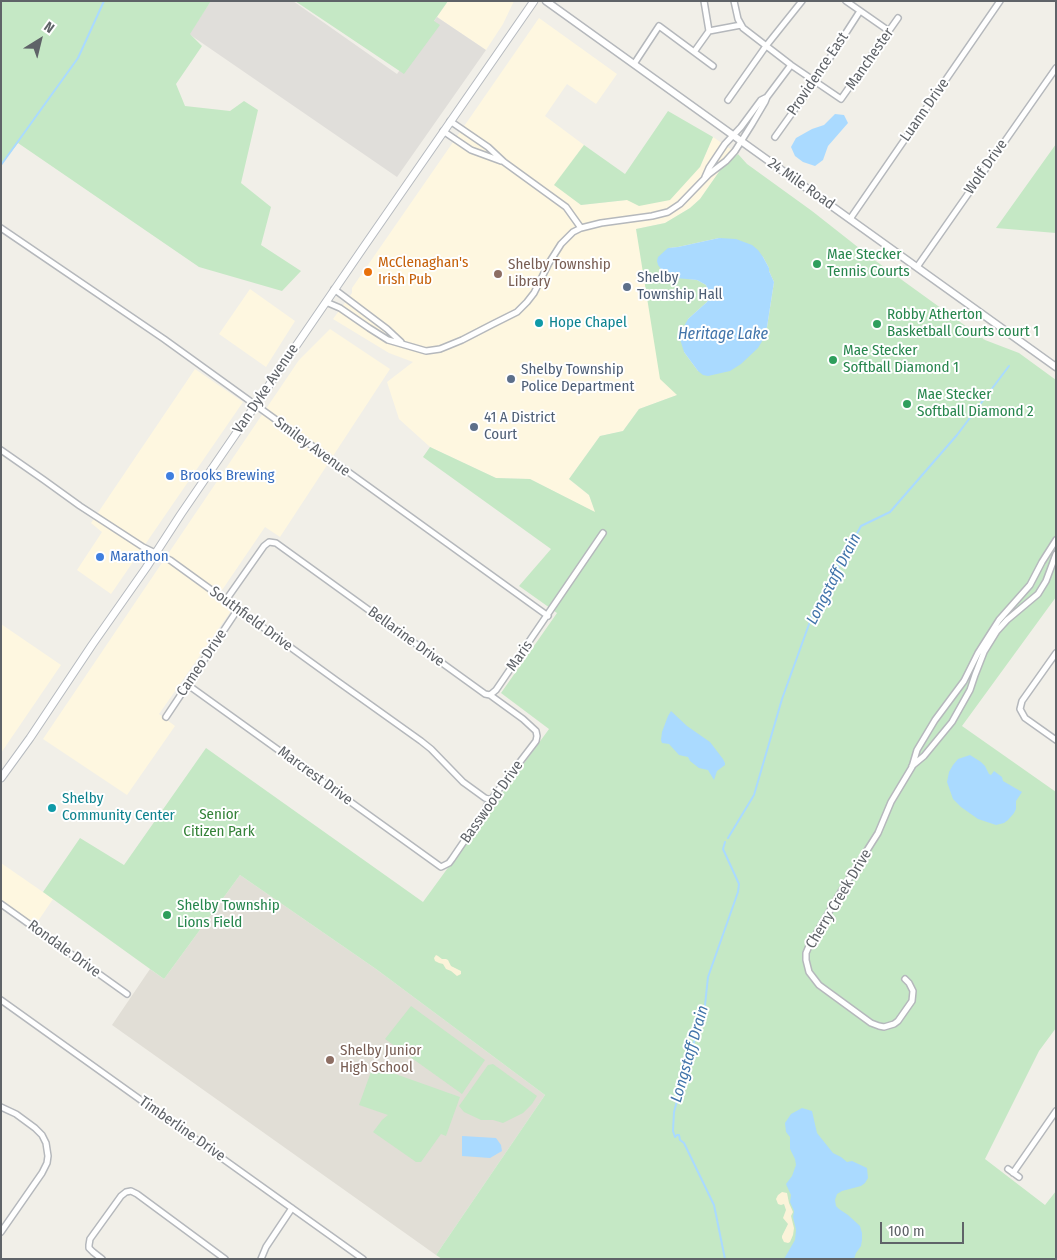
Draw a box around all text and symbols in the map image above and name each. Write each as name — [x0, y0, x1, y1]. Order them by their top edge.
north arrow — [15, 15, 65, 65]
text: N — [41, 18, 57, 37]
street label: Manchester — [842, 25, 898, 93]
street label: Providence East — [784, 29, 852, 119]
street label: Luann Drive — [897, 75, 953, 145]
street label: Wolf Drive — [961, 136, 1011, 198]
street label: 24 Mile Road — [764, 154, 838, 214]
place label: Mae Stecker Tennis Courts — [827, 246, 910, 281]
place label: McClenaghan's Irish Pub — [378, 254, 468, 289]
place label: Shelby Township Library — [508, 256, 611, 291]
marker: Mae Stecker Tennis Courts — [811, 258, 823, 270]
marker: McClenaghan's Irish Pub — [362, 266, 374, 278]
marker: Shelby Township Library — [492, 268, 504, 280]
place label: Shelby Township Hall — [637, 269, 723, 304]
marker: Shelby Township Hall — [621, 281, 633, 293]
place label: Robby Atherton Basketball Courts court 1 — [887, 306, 1039, 341]
place label: Hope Chapel — [549, 314, 627, 332]
marker: Hope Chapel — [533, 317, 545, 329]
marker: Robby Atherton Basketball Courts court 1 — [871, 318, 883, 330]
water label: Heritage Lake — [678, 325, 768, 345]
street label: Van Dyke Avenue — [229, 341, 303, 437]
place label: Mae Stecker Softball Diamond 1 — [843, 342, 959, 377]
marker: Mae Stecker Softball Diamond 1 — [827, 354, 839, 366]
place label: Shelby Township Police Department — [521, 361, 634, 396]
marker: Shelby Township Police Department — [505, 373, 517, 385]
place label: Mae Stecker Softball Diamond 2 — [917, 386, 1034, 421]
marker: Mae Stecker Softball Diamond 2 — [901, 398, 913, 410]
place label: 41 A District Court — [484, 409, 555, 444]
street label: Smiley Avenue — [271, 413, 353, 481]
marker: 41 A District Court — [468, 421, 480, 433]
place label: Brooks Brewing — [180, 467, 275, 485]
marker: Brooks Brewing — [164, 470, 176, 482]
water label: Longstaff Drain — [803, 530, 865, 628]
place label: Marathon — [110, 548, 169, 566]
marker: Marathon — [94, 551, 106, 563]
street label: Southfield Drive — [206, 583, 296, 655]
street label: Bellarine Drive — [364, 603, 448, 671]
street label: Cameo Drive — [173, 626, 231, 700]
street label: Maris — [503, 637, 537, 675]
street label: Marcrest Drive — [274, 743, 356, 809]
street label: Basswood Drive — [457, 757, 527, 847]
place label: Shelby Community Center — [62, 790, 175, 825]
marker: Shelby Community Center — [46, 802, 58, 814]
park label: Senior Citizen Park — [183, 806, 255, 841]
street label: Cherry Creek Drive — [802, 846, 876, 952]
place label: Shelby Township Lions Field — [177, 897, 280, 932]
marker: Shelby Township Lions Field — [161, 909, 173, 921]
street label: Rondale Drive — [24, 917, 104, 981]
water label: Longstaff Drain — [667, 1003, 713, 1105]
place label: Shelby Junior High School — [340, 1042, 422, 1077]
marker: Shelby Junior High School — [324, 1054, 336, 1066]
street label: Timberline Drive — [135, 1093, 229, 1165]
scale bar — [882, 1212, 966, 1244]
text: 100 m — [888, 1222, 925, 1240]

